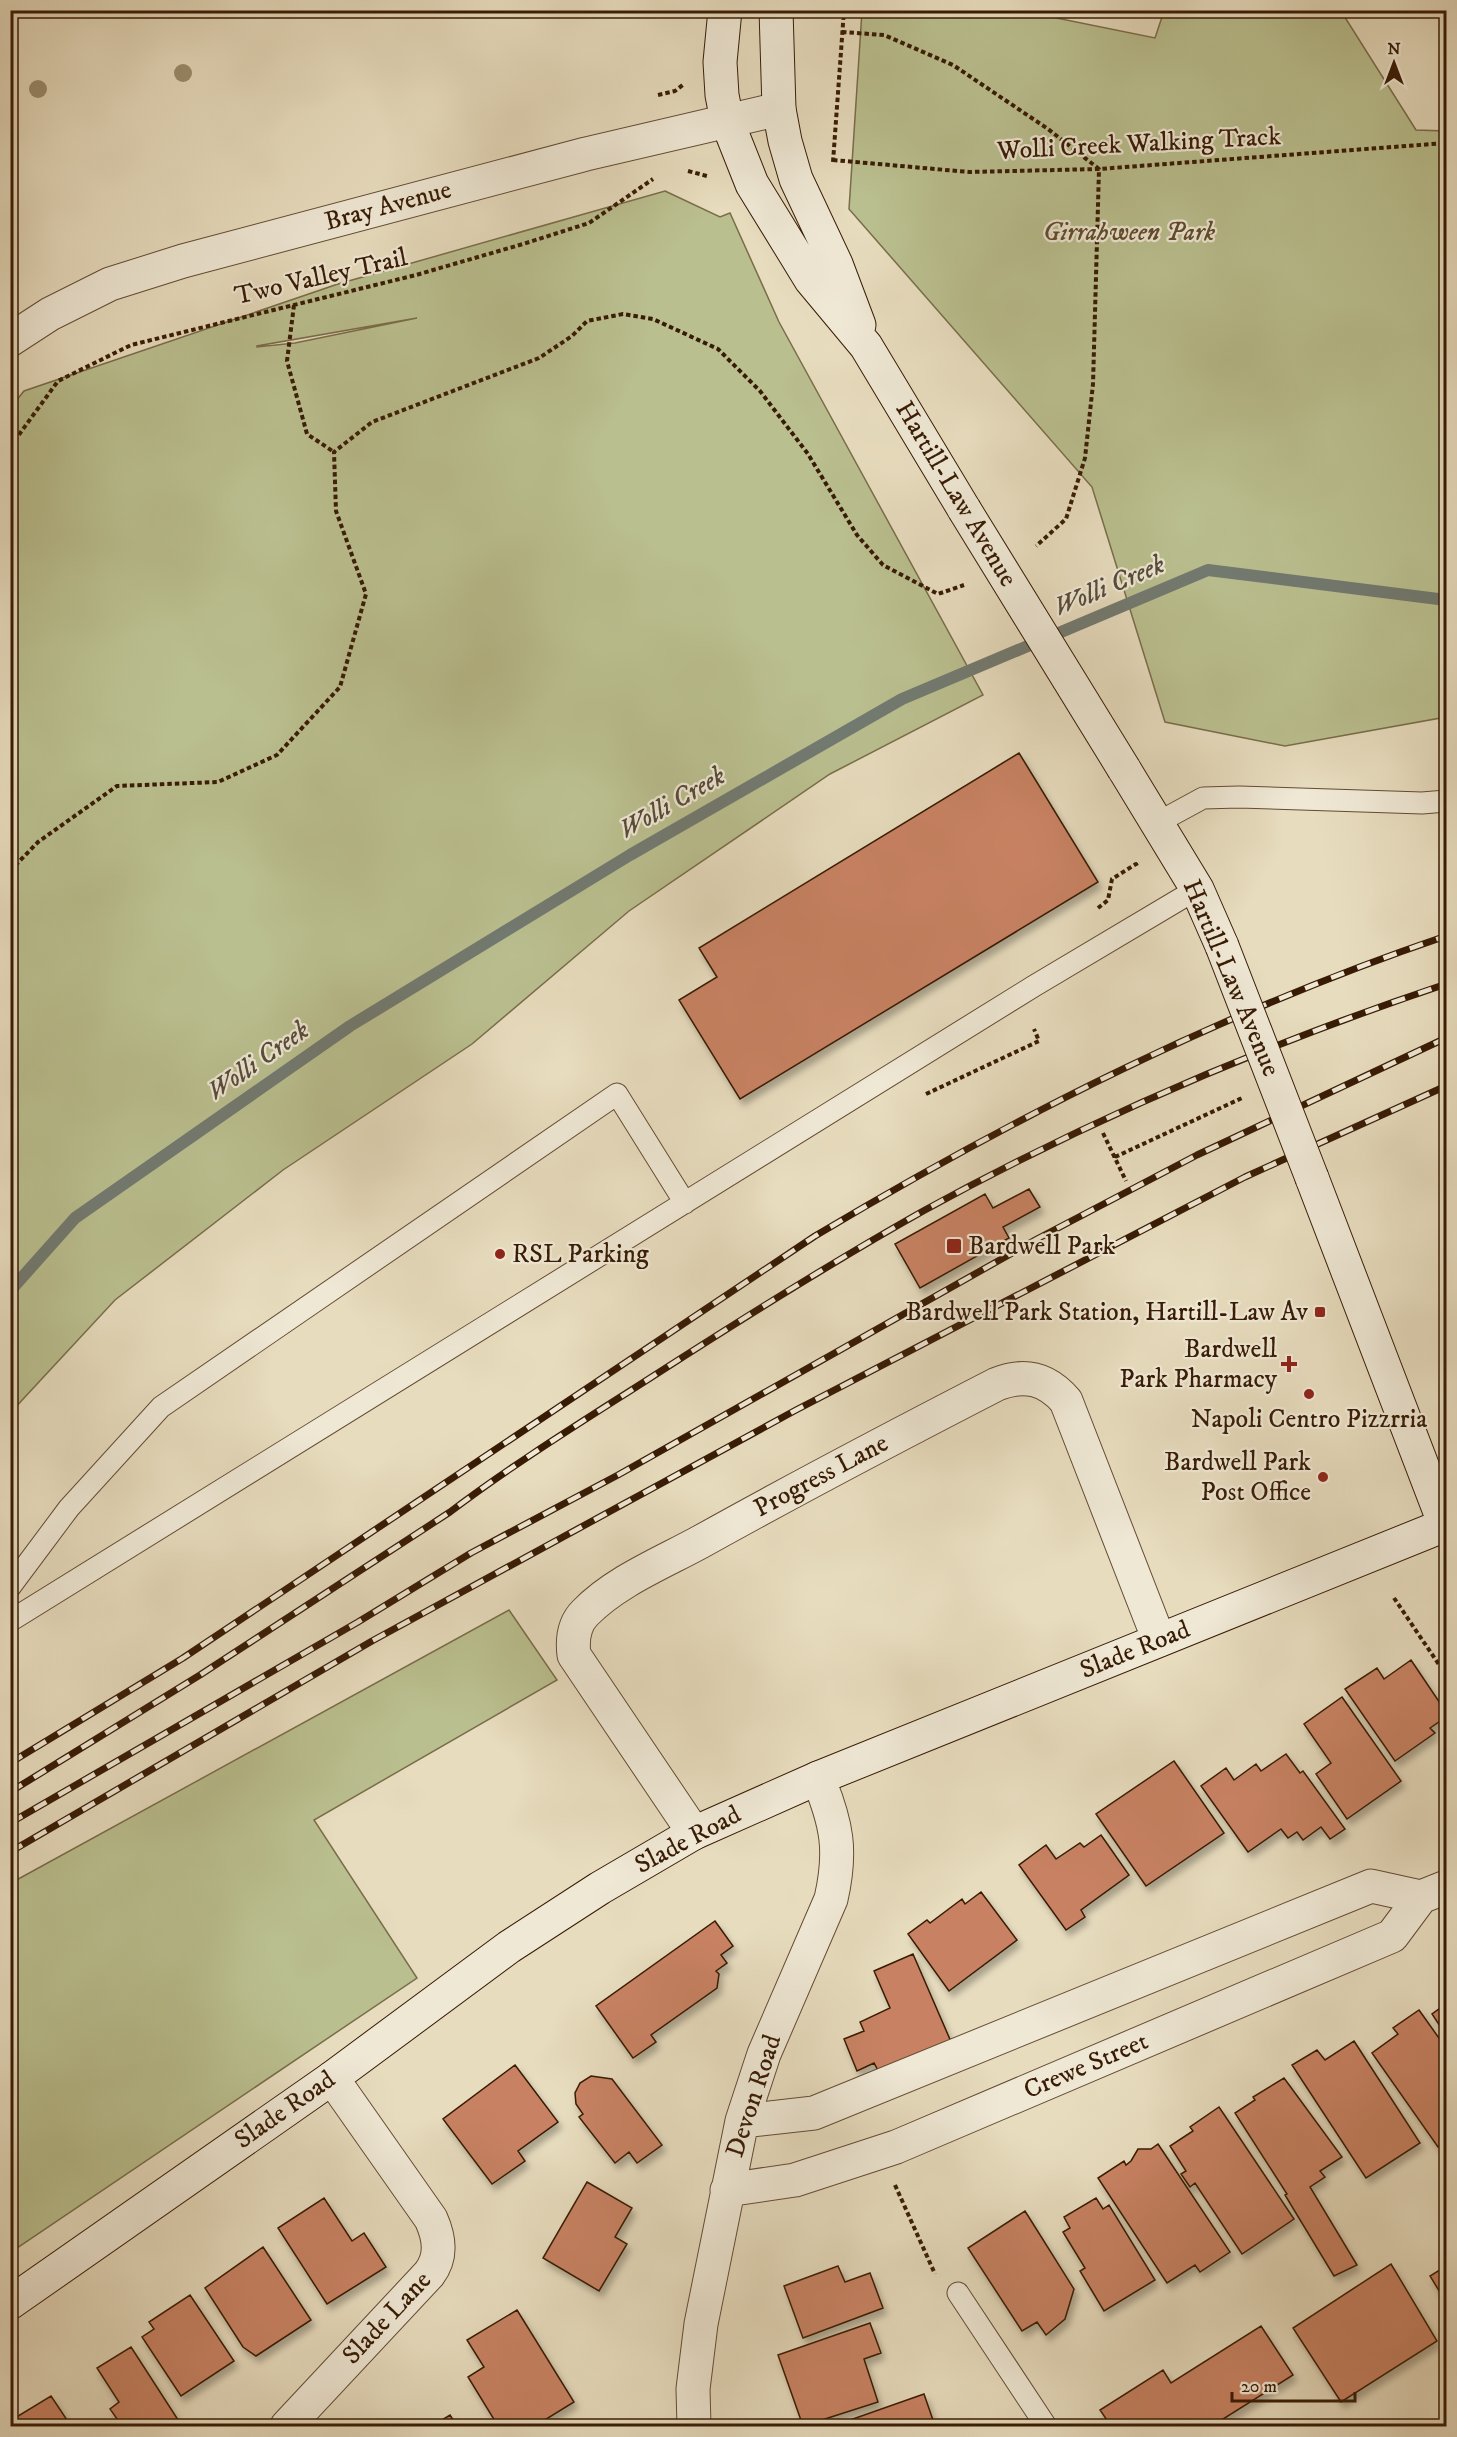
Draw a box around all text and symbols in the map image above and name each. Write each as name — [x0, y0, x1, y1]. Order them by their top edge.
north arrow — [1364, 33, 1424, 93]
text: N — [1387, 39, 1401, 59]
street label: Wolli Creek Walking Track — [995, 120, 1282, 168]
street label: Bray Avenue — [321, 173, 455, 239]
park label: Girrahween Park — [1043, 216, 1215, 249]
street label: Two Valley Trail — [231, 241, 411, 313]
street label: Hartill-Law Avenue — [888, 395, 1024, 593]
water label: Wolli Creek — [1048, 547, 1170, 625]
water label: Wolli Creek — [613, 759, 732, 847]
street label: Hartill-Law Avenue — [1175, 875, 1287, 1081]
water label: Wolli Creek — [200, 1013, 317, 1109]
place label: Bardwell Park — [968, 1230, 1115, 1263]
marker: Bardwell Park — [945, 1237, 963, 1255]
place label: RSL Parking — [512, 1238, 649, 1271]
marker: RSL Parking — [493, 1247, 507, 1261]
place label: Bardwell Park Station, Hartill-Law Av — [905, 1296, 1309, 1329]
marker: Bardwell Park Station, Hartill-Law Av — [1313, 1305, 1327, 1319]
place label: Bardwell Park Pharmacy — [1119, 1333, 1278, 1396]
marker: Bardwell Park Pharmacy — [1282, 1357, 1296, 1371]
marker: Napoli Centro Pizzrria — [1302, 1387, 1316, 1401]
place label: Napoli Centro Pizzrria — [1191, 1403, 1427, 1436]
street label: Progress Lane — [748, 1427, 894, 1525]
place label: Bardwell Park Post Office — [1164, 1446, 1311, 1509]
marker: Bardwell Park Post Office — [1316, 1470, 1330, 1484]
street label: Slade Road — [1075, 1613, 1195, 1687]
street label: Slade Road — [629, 1798, 747, 1882]
street label: Crewe Street — [1019, 2025, 1153, 2107]
street label: Devon Road — [719, 2030, 789, 2162]
street label: Slade Road — [228, 2063, 342, 2157]
street label: Slade Lane — [335, 2264, 439, 2372]
scale bar — [1232, 2365, 1355, 2403]
text: 20 m — [1241, 2376, 1277, 2398]

